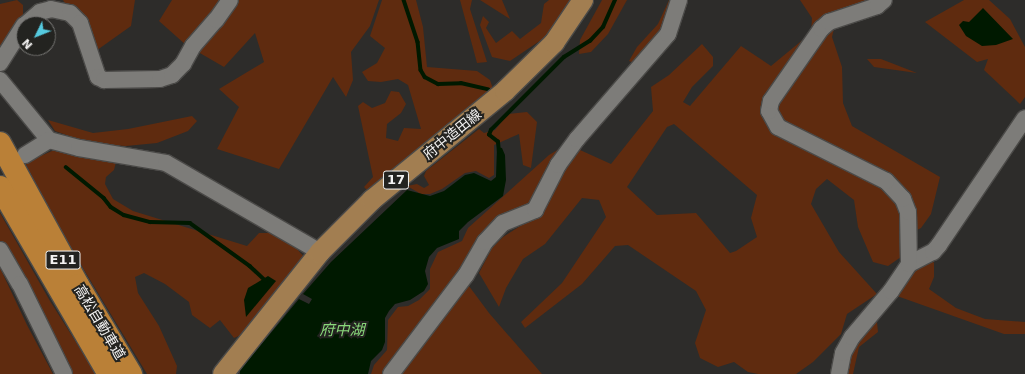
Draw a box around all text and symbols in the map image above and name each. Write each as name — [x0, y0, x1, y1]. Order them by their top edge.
north arrow — [16, 16, 56, 56]
text: N — [20, 36, 35, 52]
street label: 府中造田線 — [420, 105, 484, 163]
road number: 17 — [382, 169, 410, 191]
road number: E11 — [45, 249, 81, 271]
street label: 高松自動車道 — [71, 282, 129, 362]
water label: 府中湖 — [320, 322, 364, 340]

